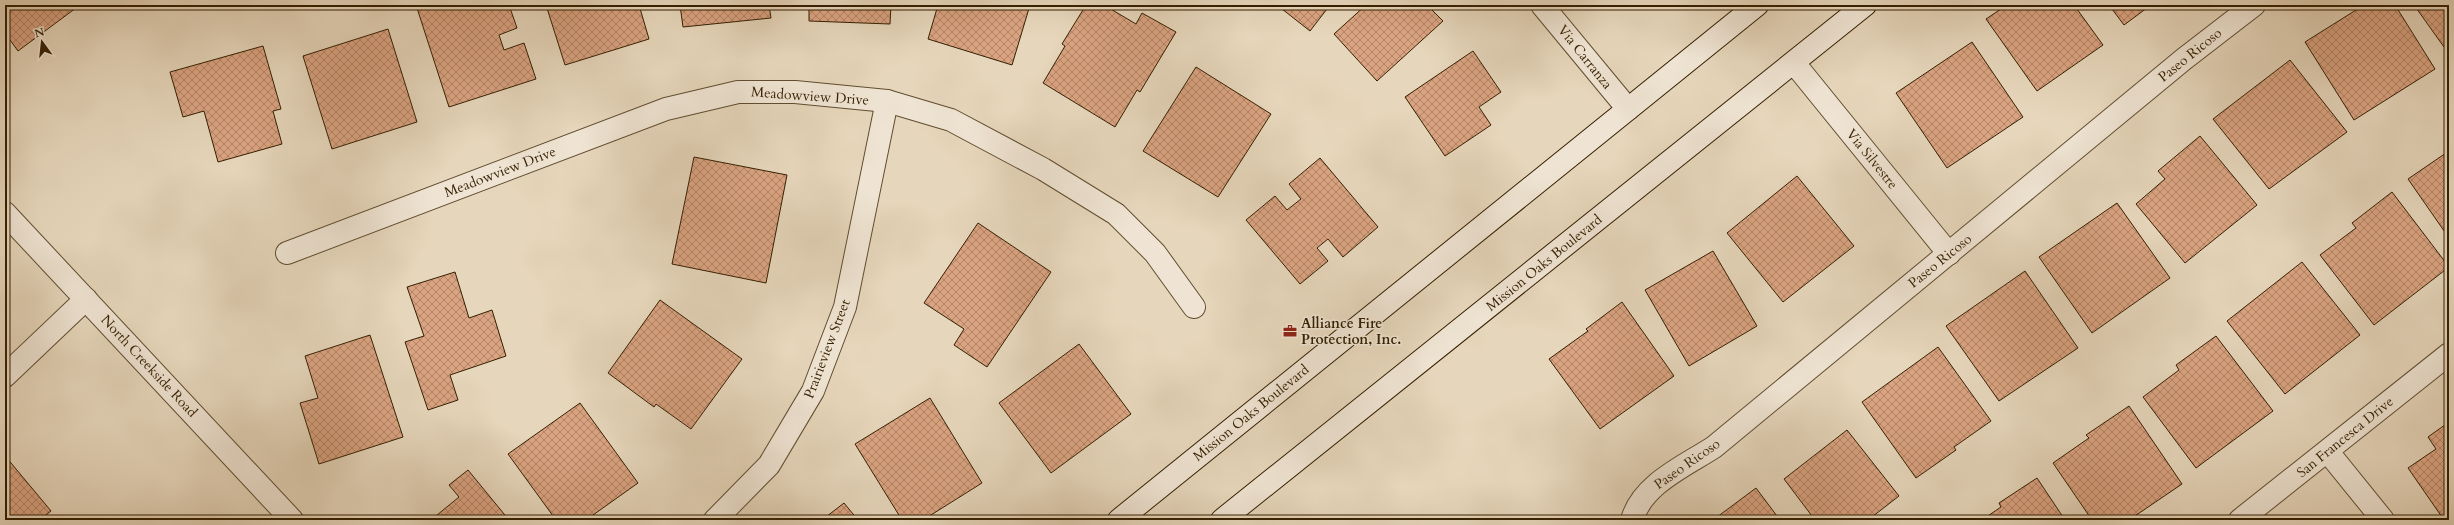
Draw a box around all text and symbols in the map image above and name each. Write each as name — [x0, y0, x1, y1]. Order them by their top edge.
street label: Via Carranza — [1553, 21, 1617, 93]
north arrow — [22, 22, 62, 62]
street label: Paseo Ricoso — [2154, 23, 2226, 86]
text: N — [33, 24, 47, 41]
street label: Meadowview Drive — [750, 82, 870, 110]
street label: Via Silvestre — [1842, 125, 1902, 193]
street label: Meadowview Drive — [441, 142, 559, 202]
street label: Mission Oaks Boulevard — [1482, 210, 1606, 316]
street label: Paseo Ricoso — [1904, 229, 1976, 292]
street label: Prairieview Street — [799, 296, 855, 401]
street label: North Creekside Road — [97, 311, 202, 422]
place label: Alliance Fire Protection, Inc. — [1301, 314, 1401, 349]
office icon: Alliance Fire Protection, Inc. — [1282, 323, 1298, 339]
street label: Mission Oaks Boulevard — [1189, 360, 1313, 466]
street label: San Francesca Drive — [2293, 392, 2397, 482]
street label: Paseo Ricoso — [1650, 434, 1724, 494]

